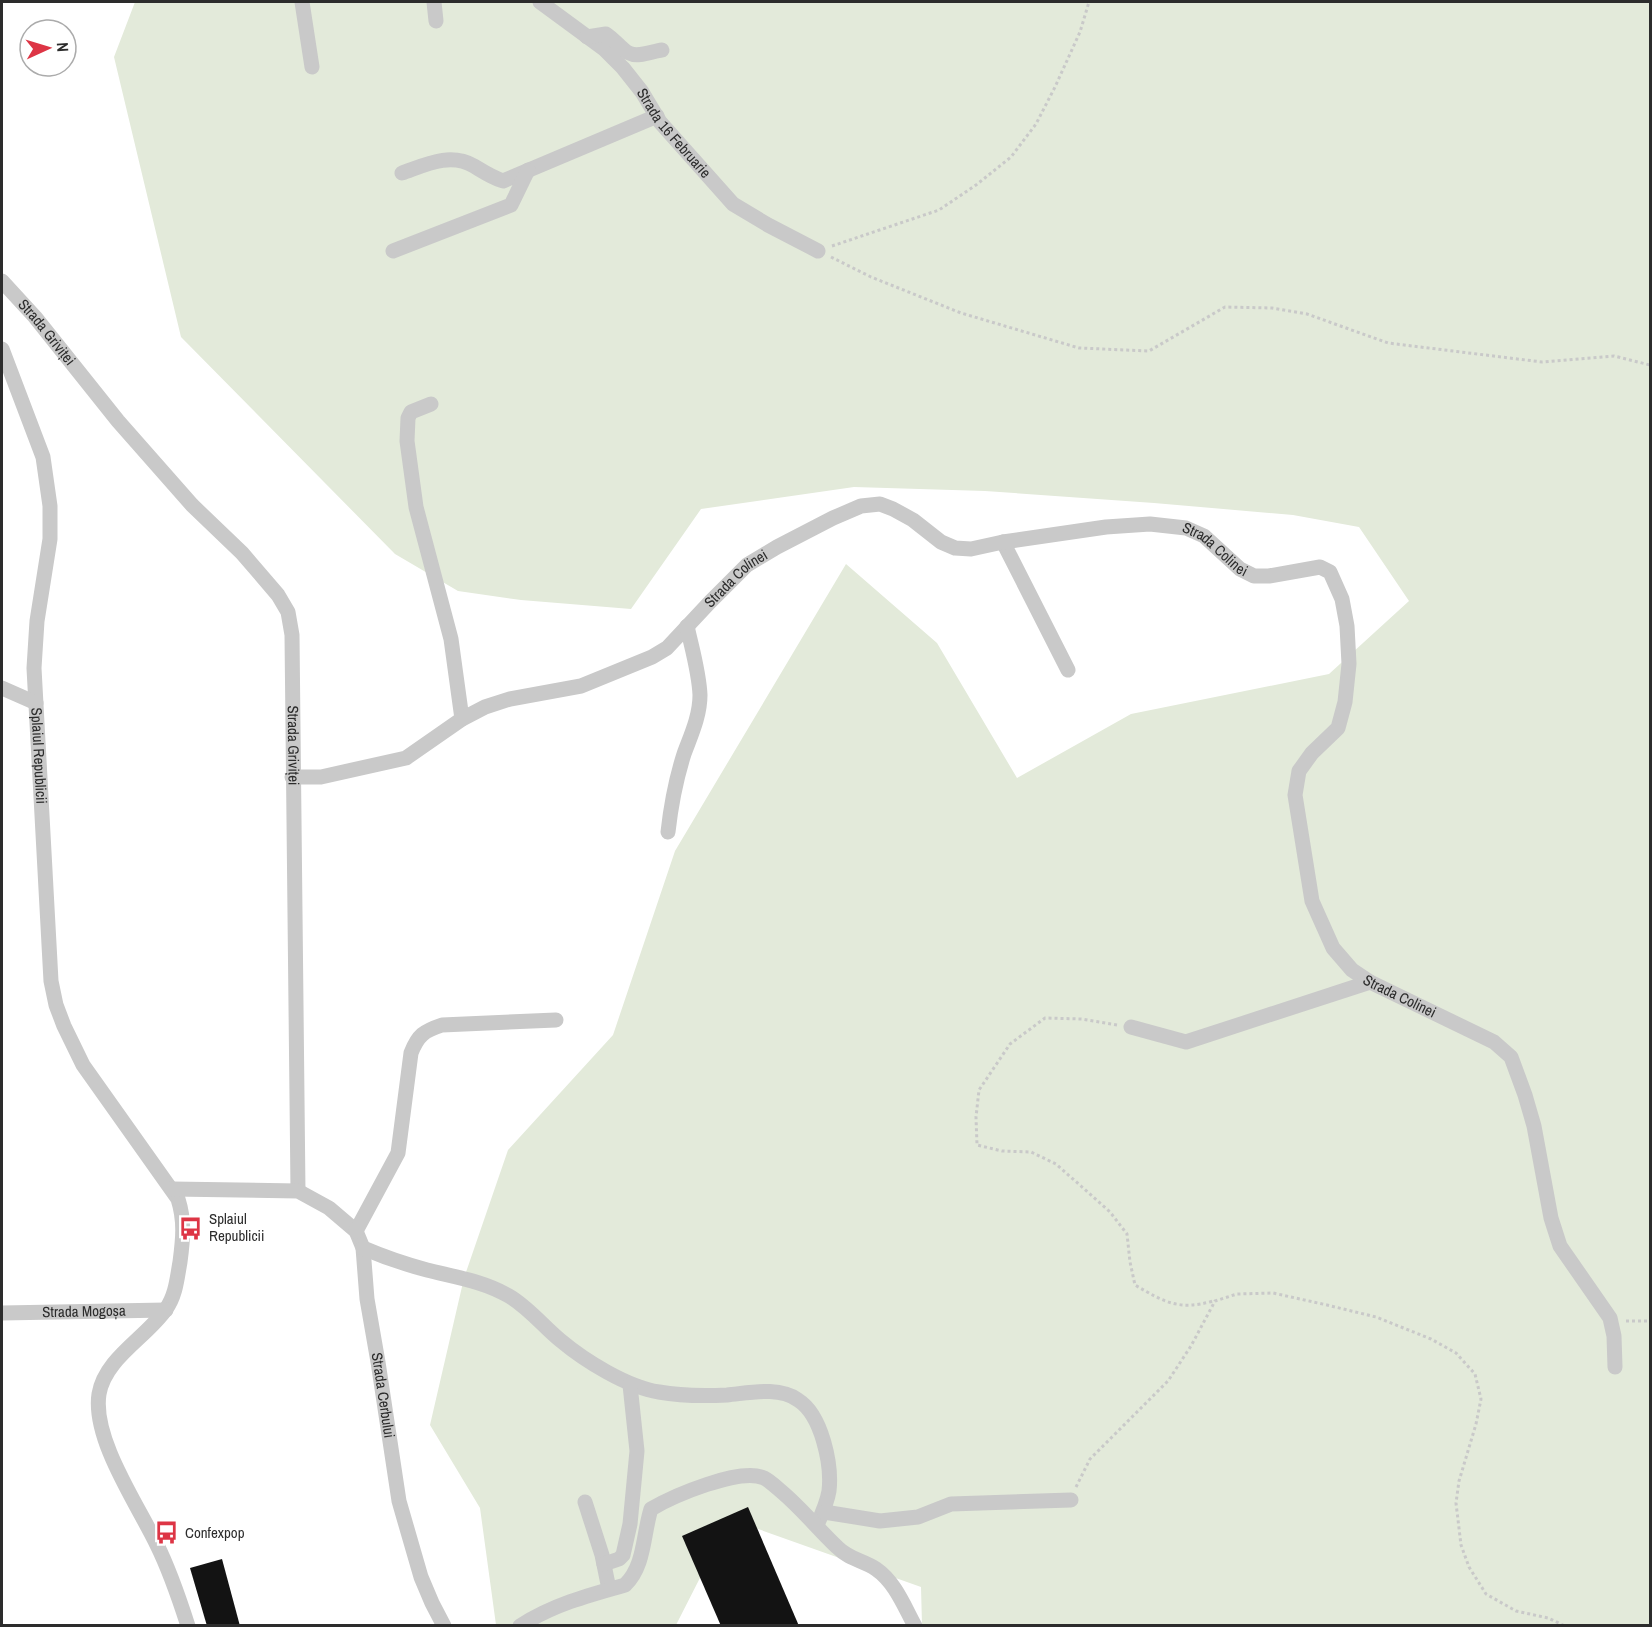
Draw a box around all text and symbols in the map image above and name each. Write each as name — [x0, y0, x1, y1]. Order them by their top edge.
north arrow — [18, 18, 78, 78]
text: N — [52, 41, 74, 52]
street label: Strada 16 Februarie — [632, 84, 716, 182]
street label: Strada Griviței — [14, 294, 81, 370]
street label: Strada Colinei — [1179, 517, 1251, 581]
street label: Strada Colinei — [699, 544, 771, 612]
street label: Strada Griviței — [283, 705, 305, 786]
street label: Splaiul Republicii — [26, 707, 52, 804]
street label: Strada Colinei — [1359, 969, 1440, 1022]
place label: Splaiul Republicii — [209, 1208, 264, 1246]
bus stop icon: Splaiul Republicii — [178, 1215, 204, 1241]
street label: Strada Mogoșa — [42, 1300, 126, 1322]
street label: Strada Cerbului — [367, 1351, 400, 1439]
bus stop icon: Confexpop — [154, 1520, 180, 1546]
place label: Confexpop — [185, 1522, 245, 1543]

